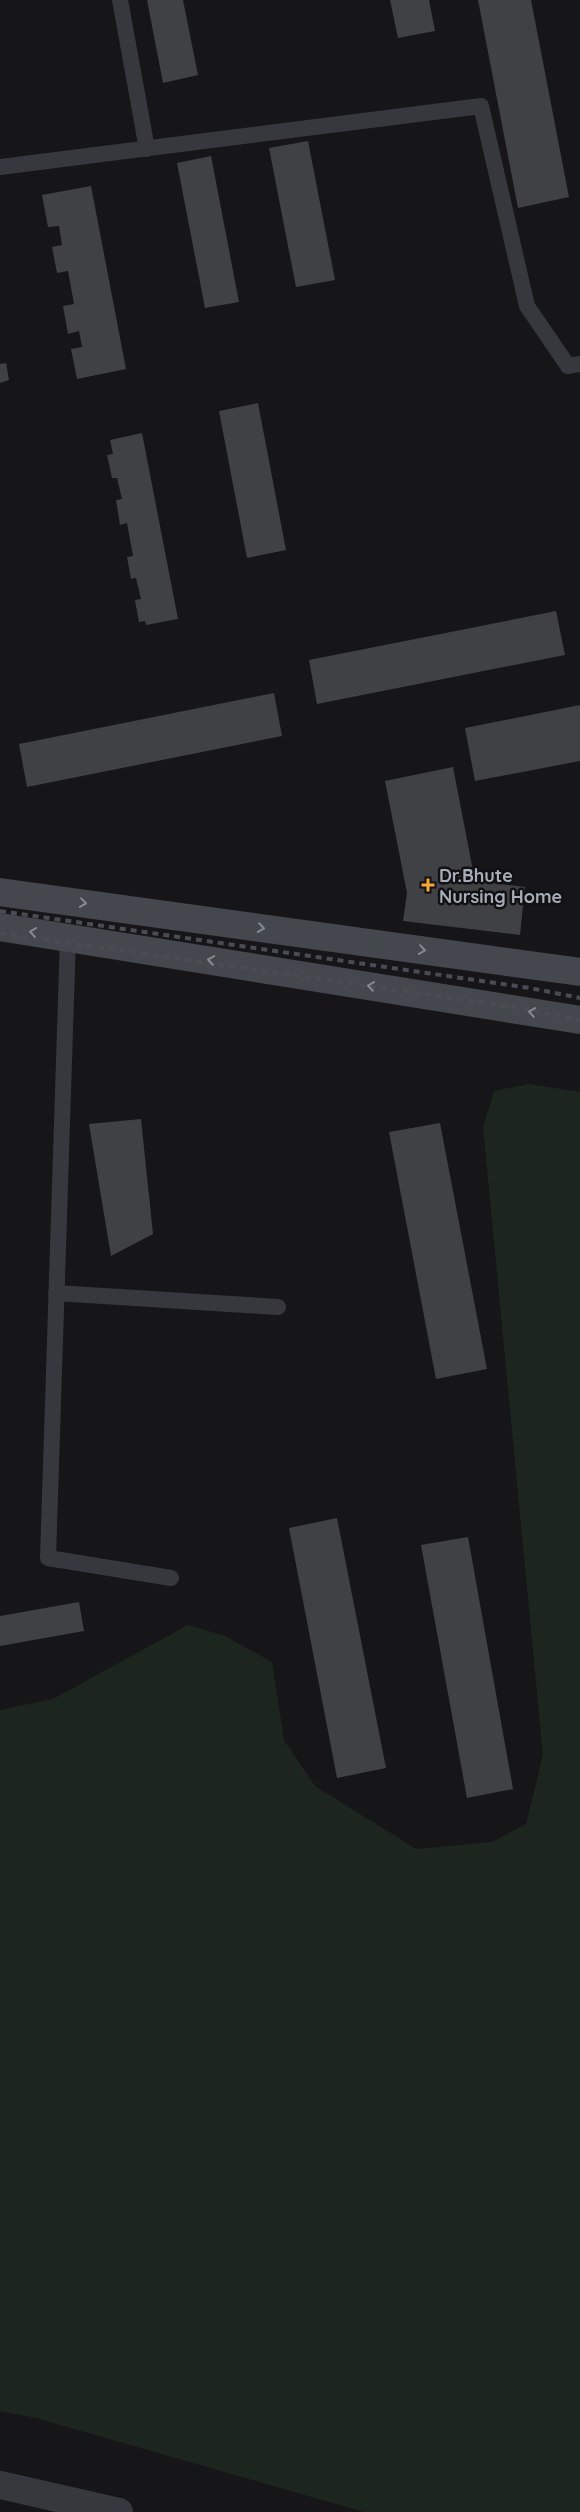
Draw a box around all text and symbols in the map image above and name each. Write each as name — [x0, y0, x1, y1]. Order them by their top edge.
place label: Dr.Bhute Nursing Home — [439, 864, 562, 908]
marker: Dr.Bhute Nursing Home — [421, 878, 435, 892]
one-way arrow — [79, 897, 87, 908]
one-way arrow — [257, 922, 266, 932]
one-way arrow — [29, 927, 37, 938]
one-way arrow — [419, 944, 427, 955]
one-way arrow — [207, 955, 215, 965]
one-way arrow — [367, 981, 376, 991]
one-way arrow — [528, 1007, 536, 1017]

